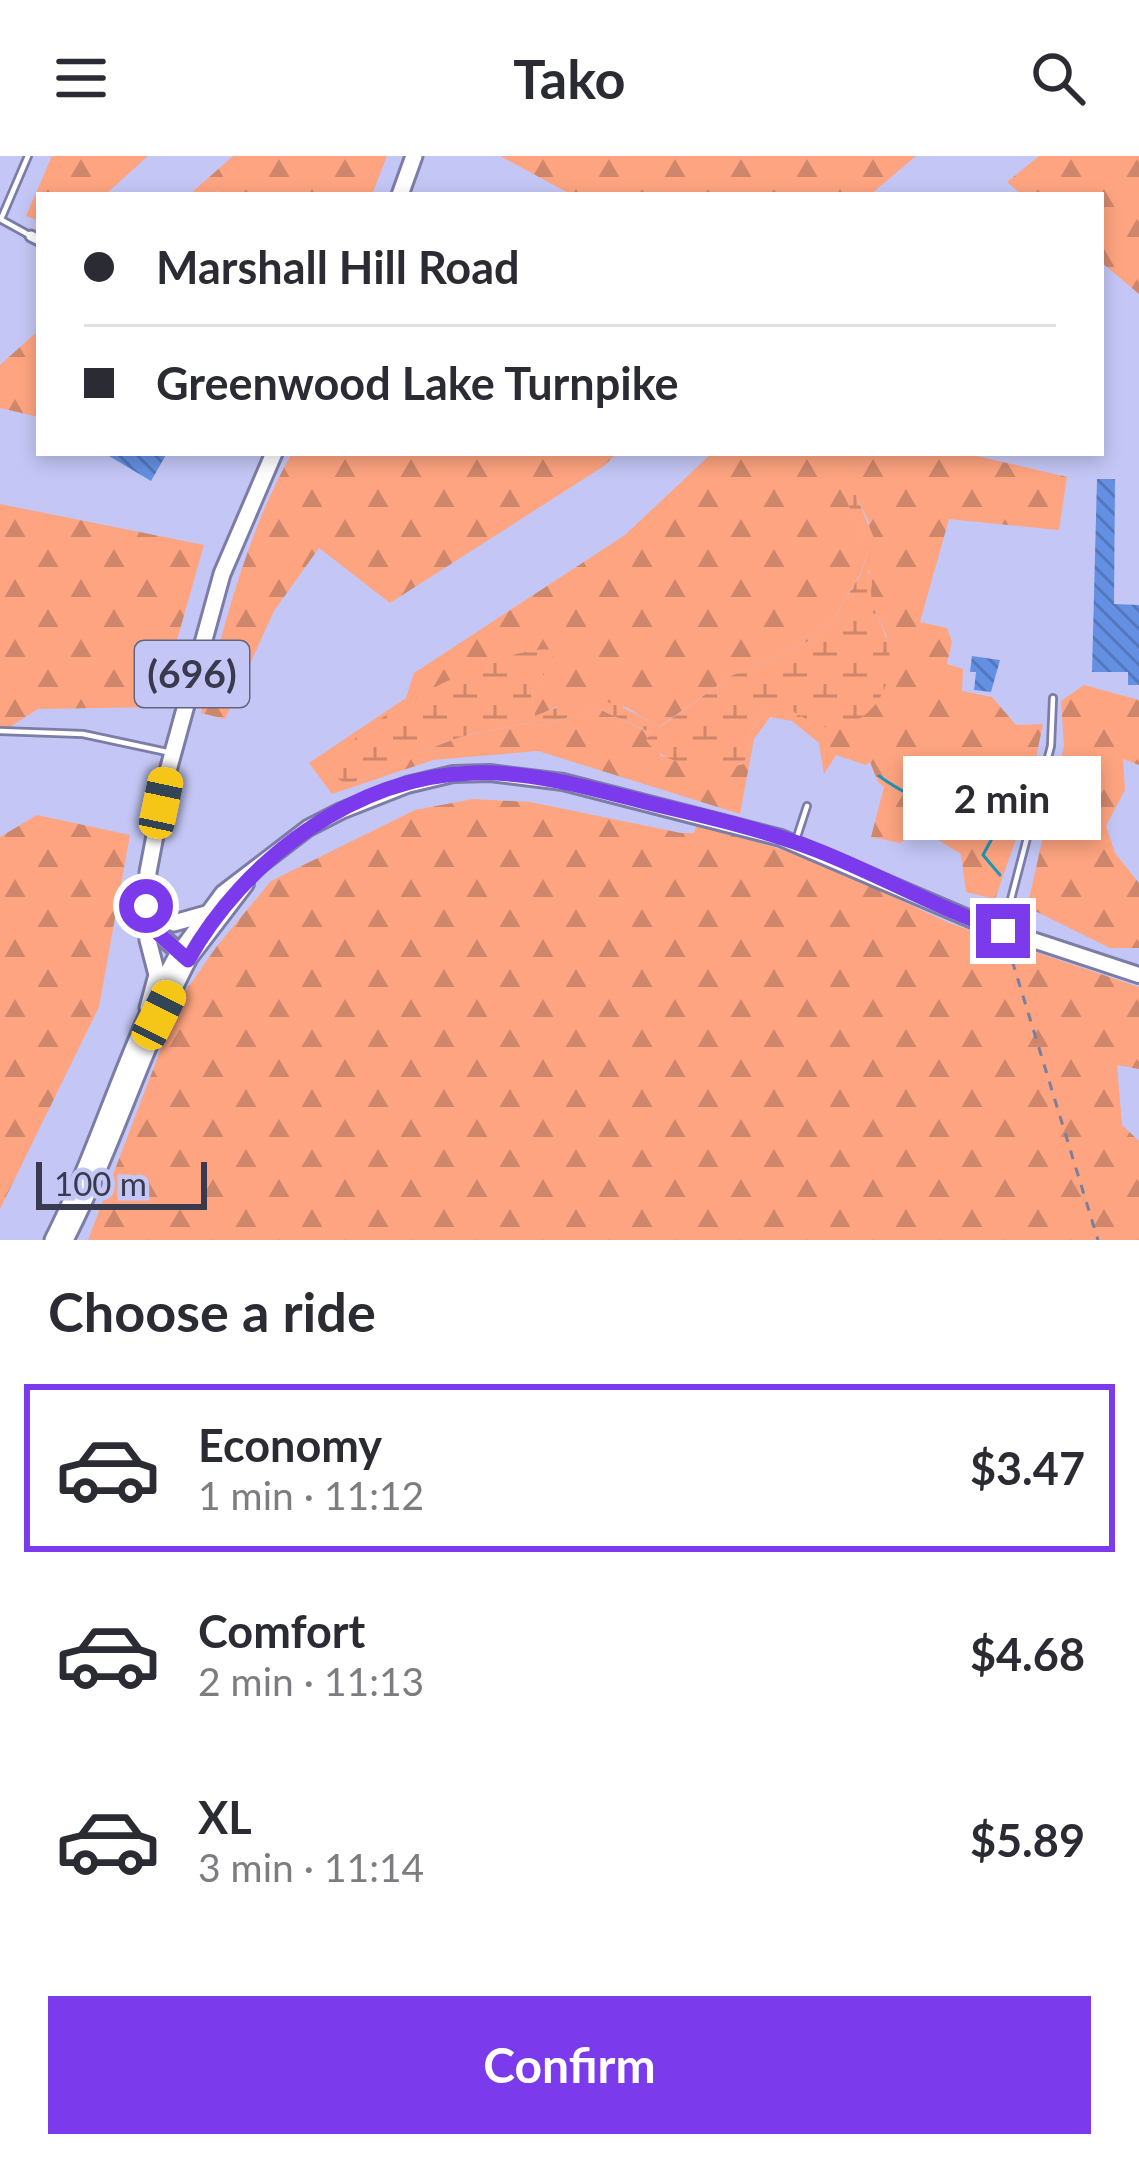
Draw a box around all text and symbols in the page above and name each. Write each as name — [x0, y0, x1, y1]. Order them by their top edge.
icon: menu — [48, 45, 114, 111]
icon: search — [1025, 45, 1091, 111]
text: Tako — [513, 46, 626, 111]
text: Marshall Hill Road — [156, 240, 520, 294]
text: Greenwood Lake Turnpike — [156, 356, 679, 410]
road number: (696) — [135, 641, 249, 707]
callout: 2 min — [904, 757, 1102, 841]
car — [136, 764, 186, 842]
text: 2 min — [954, 775, 1050, 821]
route start — [119, 879, 173, 933]
route end — [976, 904, 1030, 958]
car — [127, 975, 191, 1055]
scale bar — [36, 1156, 207, 1209]
text: 100 m — [54, 1163, 147, 1203]
text: Choose a ride — [48, 1279, 376, 1344]
icon: car — [54, 1414, 162, 1522]
text: Economy — [198, 1418, 382, 1472]
text: $3.47 — [970, 1441, 1085, 1495]
text: 1 min · 11:12 — [198, 1472, 424, 1518]
icon: car — [54, 1600, 162, 1708]
text: Comfort — [198, 1604, 365, 1658]
text: $4.68 — [970, 1627, 1085, 1681]
text: 2 min · 11:13 — [198, 1658, 424, 1704]
icon: car — [54, 1786, 162, 1894]
text: XL — [198, 1790, 252, 1844]
text: $5.89 — [970, 1813, 1085, 1867]
text: 3 min · 11:14 — [198, 1844, 424, 1890]
button: Confirm — [48, 1996, 1091, 2134]

